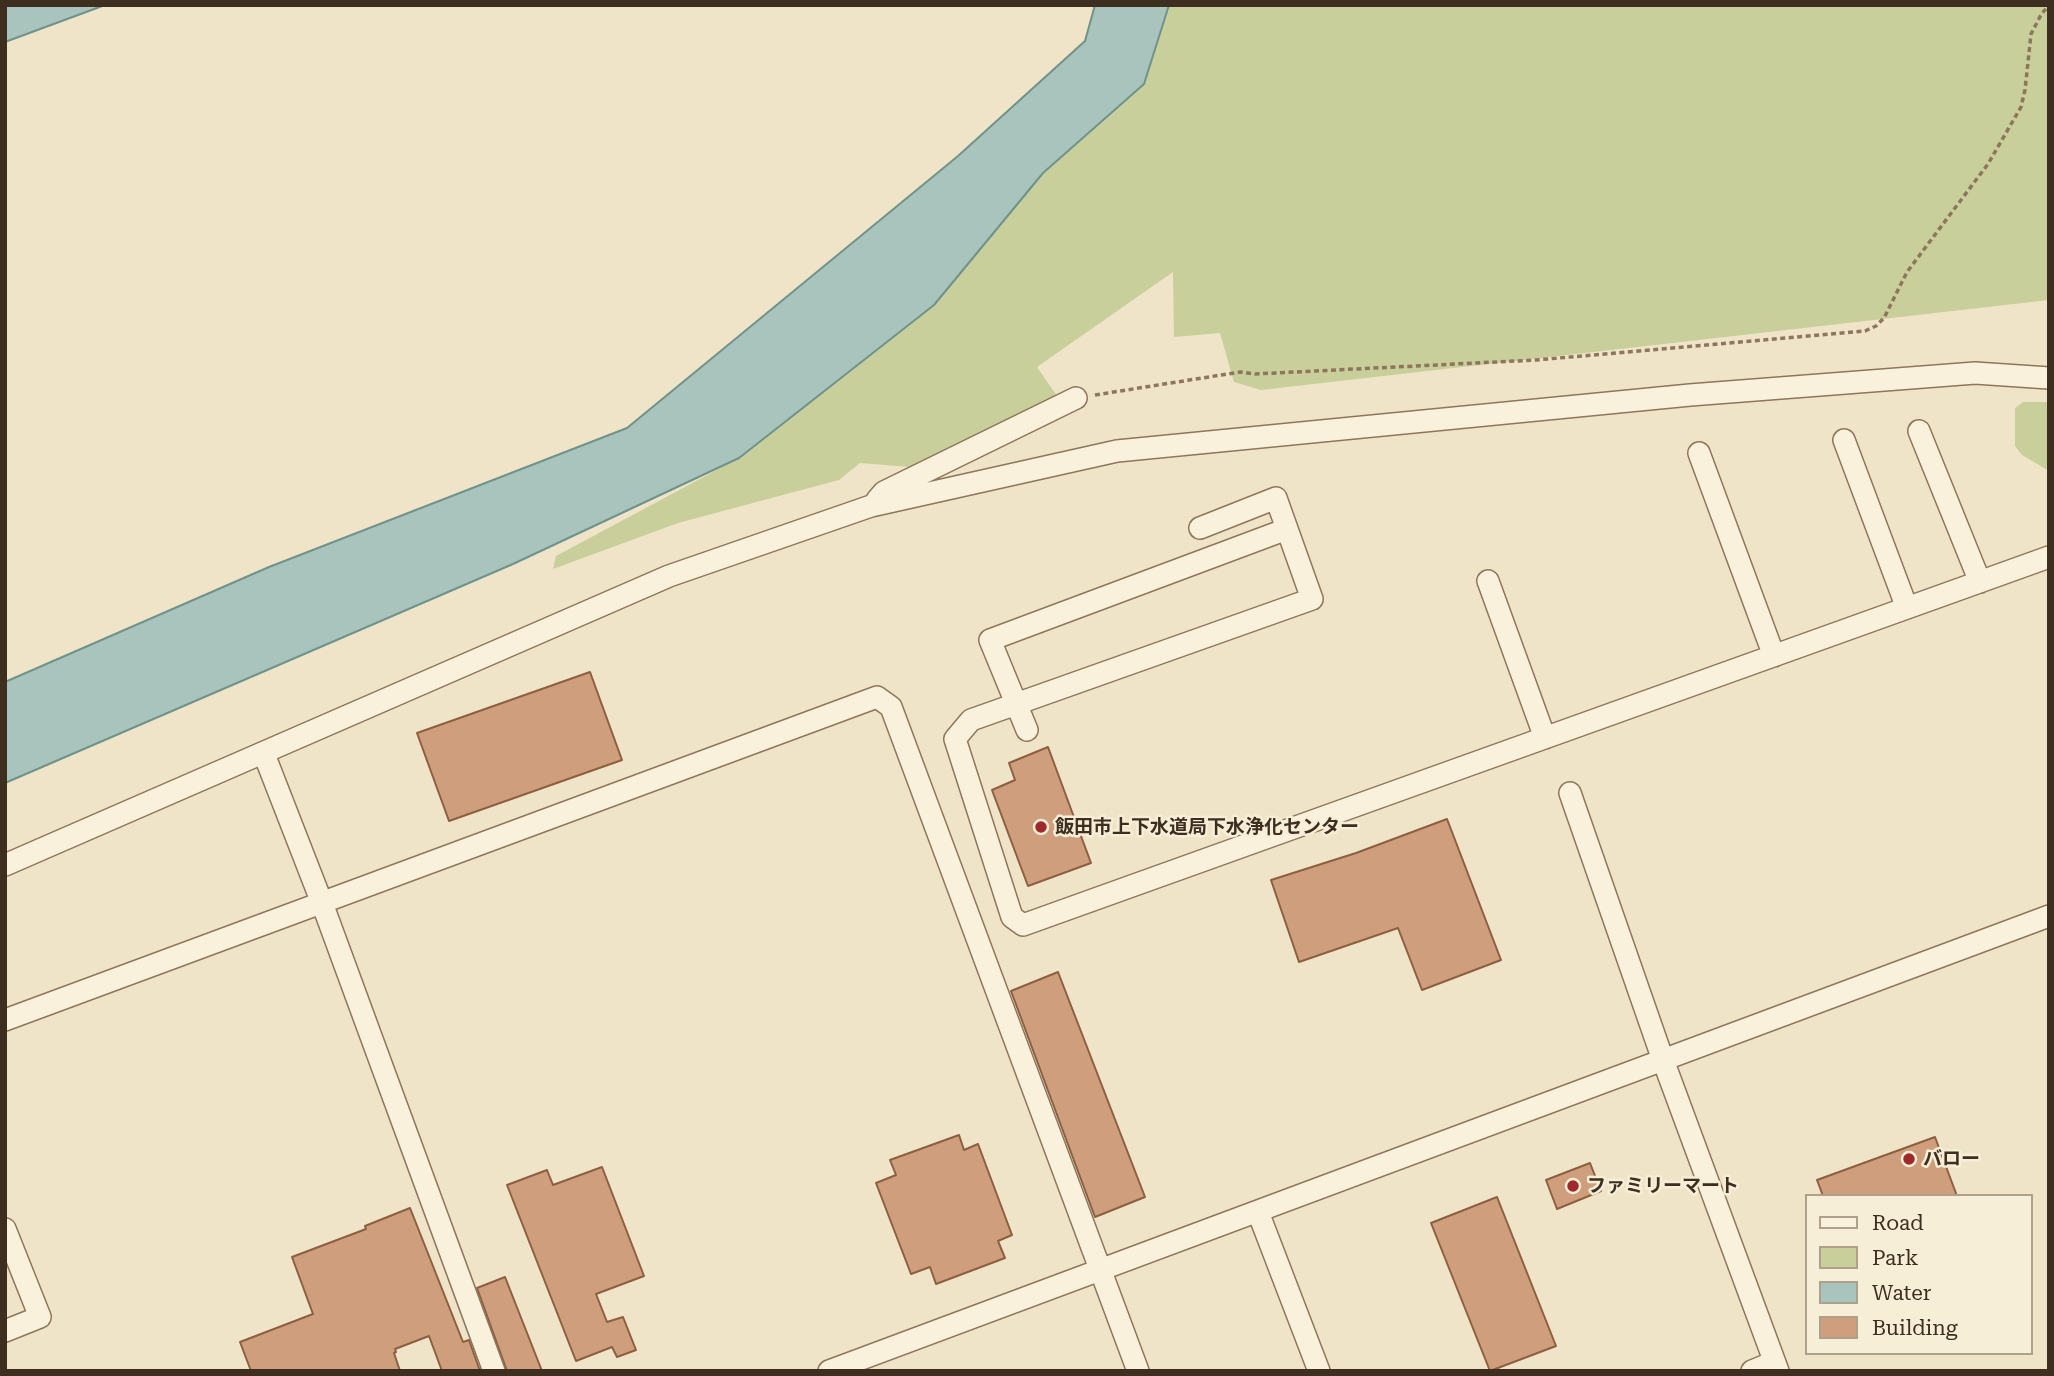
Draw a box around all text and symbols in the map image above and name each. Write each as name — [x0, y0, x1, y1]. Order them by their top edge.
place label: 飯田市上下水道局下水浄化センター — [1055, 816, 1359, 838]
marker: 飯田市上下水道局下水浄化センター — [1033, 819, 1049, 835]
place label: バロー — [1923, 1148, 1980, 1170]
marker: バロー — [1901, 1151, 1917, 1167]
place label: ファミリーマート — [1587, 1175, 1739, 1197]
marker: ファミリーマート — [1565, 1178, 1581, 1194]
legend — [1806, 1194, 2033, 1355]
text: Road — [1872, 1211, 1924, 1235]
text: Park — [1872, 1246, 1918, 1270]
text: Water — [1872, 1281, 1931, 1305]
text: Building — [1872, 1316, 1958, 1340]

